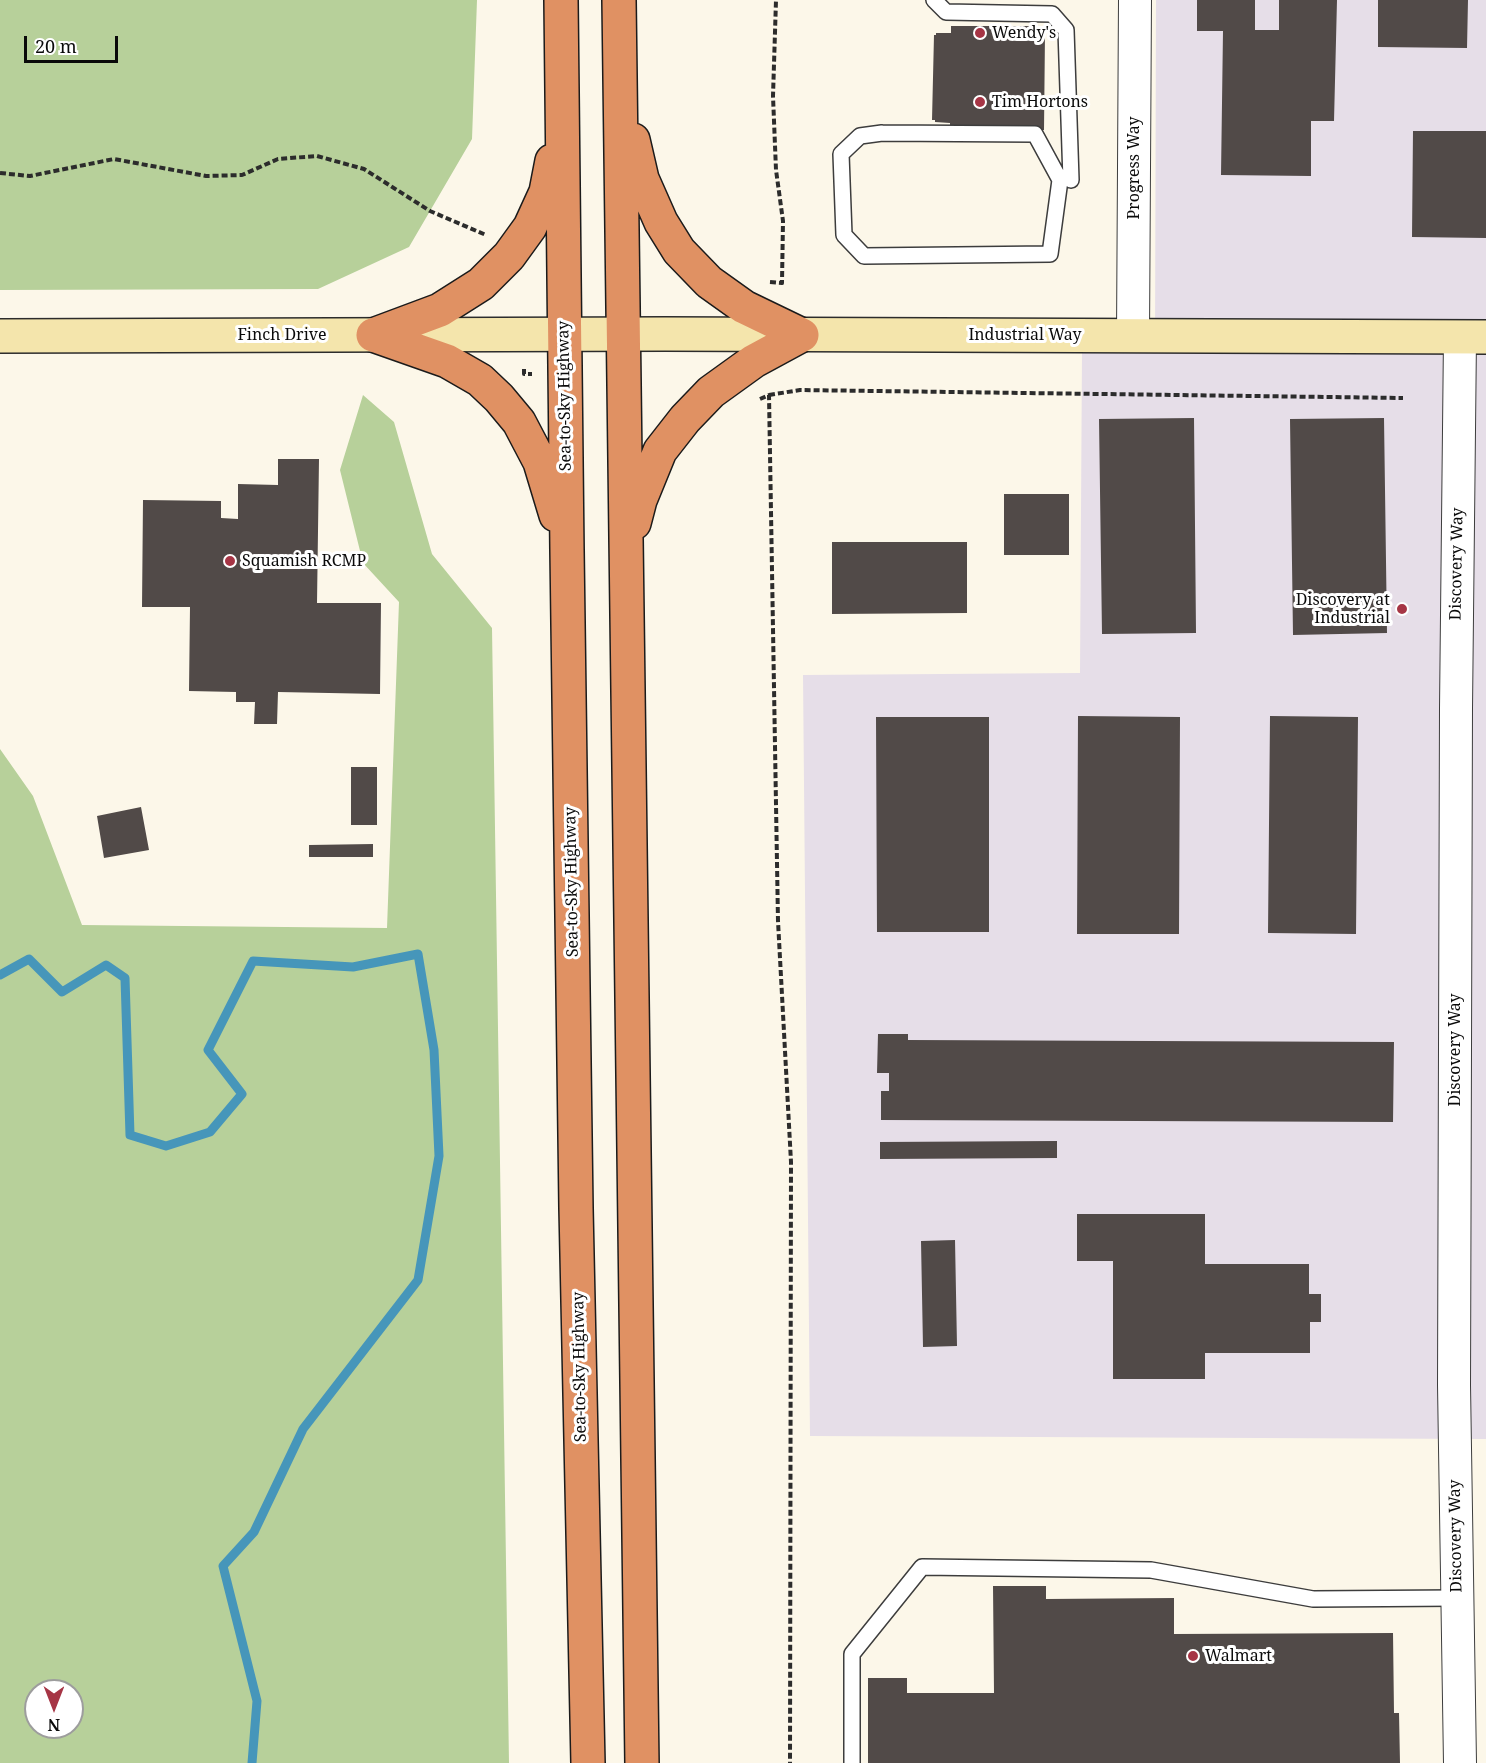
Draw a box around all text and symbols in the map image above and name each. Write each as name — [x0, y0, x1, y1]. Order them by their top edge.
place label: Wendy's — [992, 23, 1056, 43]
scale bar — [27, 24, 122, 62]
marker: Wendy's — [973, 26, 987, 40]
text: 20 m — [35, 34, 77, 58]
place label: Tim Hortons — [992, 92, 1088, 112]
marker: Tim Hortons — [973, 95, 987, 109]
street label: Progress Way — [1124, 116, 1144, 220]
street label: Sea-to-Sky Highway — [554, 321, 576, 471]
street label: Finch Drive — [237, 325, 327, 345]
street label: Industrial Way — [968, 325, 1082, 345]
street label: Discovery Way — [1446, 507, 1468, 621]
place label: Squamish RCMP — [242, 551, 366, 571]
marker: Squamish RCMP — [223, 554, 237, 568]
place label: Discovery at Industrial — [1296, 590, 1390, 628]
marker: Discovery at Industrial — [1395, 602, 1409, 616]
street label: Sea-to-Sky Highway — [561, 807, 583, 957]
street label: Discovery Way — [1445, 994, 1465, 1106]
street label: Sea-to-Sky Highway — [569, 1292, 591, 1442]
street label: Discovery Way — [1445, 1479, 1467, 1593]
place label: Walmart — [1205, 1646, 1272, 1666]
marker: Walmart — [1186, 1649, 1200, 1663]
north arrow — [24, 1679, 84, 1739]
text: N — [48, 1714, 60, 1736]

